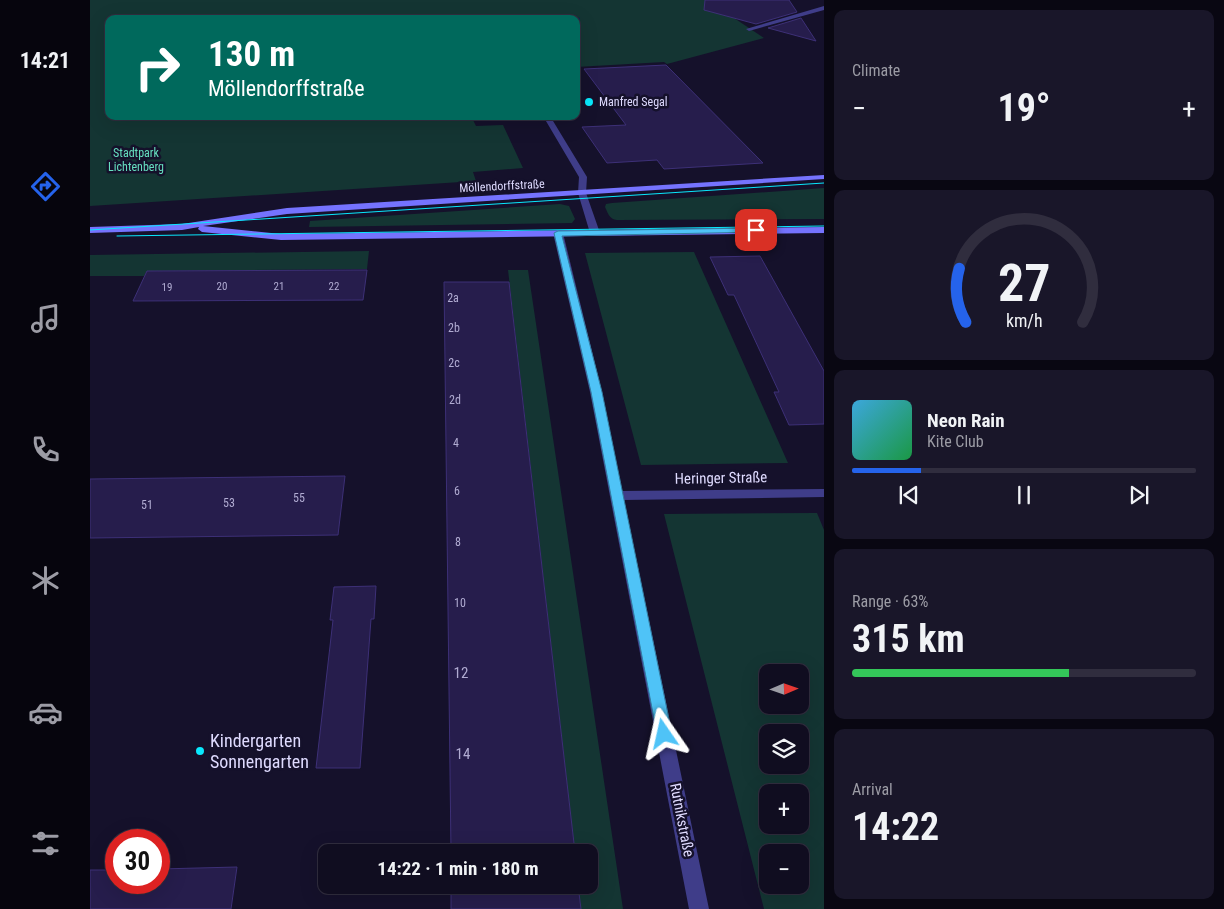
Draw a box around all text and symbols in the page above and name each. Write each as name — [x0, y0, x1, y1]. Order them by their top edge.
text: 130 m — [208, 34, 295, 75]
icon: right — [125, 35, 190, 100]
text: 14:21 — [20, 48, 70, 73]
text: Climate — [852, 61, 900, 80]
text: Möllendorffstraße — [208, 76, 365, 101]
text: 19° — [997, 86, 1051, 130]
text: − — [852, 92, 866, 125]
text: + — [1182, 92, 1196, 125]
place label: Manfred Segal — [599, 95, 668, 109]
marker: Manfred Segal — [583, 96, 595, 108]
park label: Stadtpark Lichtenberg — [108, 146, 164, 174]
icon: directions — [28, 169, 63, 204]
street label: Möllendorffstraße — [459, 177, 545, 195]
pin — [735, 209, 777, 251]
icon: arrive — [742, 216, 770, 244]
text: 27 — [998, 253, 1050, 314]
house number: 20 — [217, 280, 227, 293]
house number: 21 — [274, 280, 284, 293]
house number: 22 — [329, 280, 339, 293]
house number: 19 — [162, 281, 172, 294]
house number: 2a — [447, 291, 459, 305]
icon: music — [28, 301, 63, 336]
text: km/h — [1006, 310, 1042, 331]
house number: 2b — [448, 321, 460, 335]
house number: 2c — [448, 356, 460, 370]
house number: 2d — [449, 393, 461, 407]
text: Neon Rain — [927, 409, 1005, 432]
icon: phone — [28, 432, 63, 467]
text: Kite Club — [927, 432, 984, 451]
house number: 4 — [453, 436, 459, 450]
street label: Heringer Straße — [675, 468, 767, 488]
icon: previous — [895, 481, 923, 509]
icon: pause — [1010, 481, 1038, 509]
icon: next — [1125, 481, 1153, 509]
house number: 6 — [454, 484, 460, 498]
house number: 55 — [293, 491, 305, 505]
house number: 53 — [223, 496, 235, 510]
house number: 51 — [141, 498, 153, 512]
house number: 8 — [455, 535, 461, 549]
icon: climate — [28, 563, 63, 598]
text: Range · 63% — [852, 592, 928, 611]
house number: 10 — [454, 596, 466, 610]
text: 315 km — [852, 617, 965, 661]
house number: 12 — [454, 664, 468, 682]
north arrow — [759, 664, 809, 714]
map controls — [759, 664, 809, 894]
icon: car — [28, 695, 63, 730]
position arrow — [637, 707, 689, 759]
button: layers — [759, 724, 809, 774]
place label: Kindergarten Sonnengarten — [210, 730, 309, 772]
marker: Kindergarten Sonnengarten — [194, 745, 206, 757]
house number: 14 — [456, 745, 470, 763]
text: Arrival — [852, 780, 893, 799]
street label: Rutnikstraße — [666, 782, 698, 858]
button: + — [759, 784, 809, 834]
text: 14:22 — [852, 805, 939, 849]
icon: filters — [28, 826, 63, 861]
speed limit sign: 30 — [105, 829, 170, 894]
button: − — [759, 844, 809, 894]
text: 14:22 · 1 min · 180 m — [377, 857, 539, 880]

